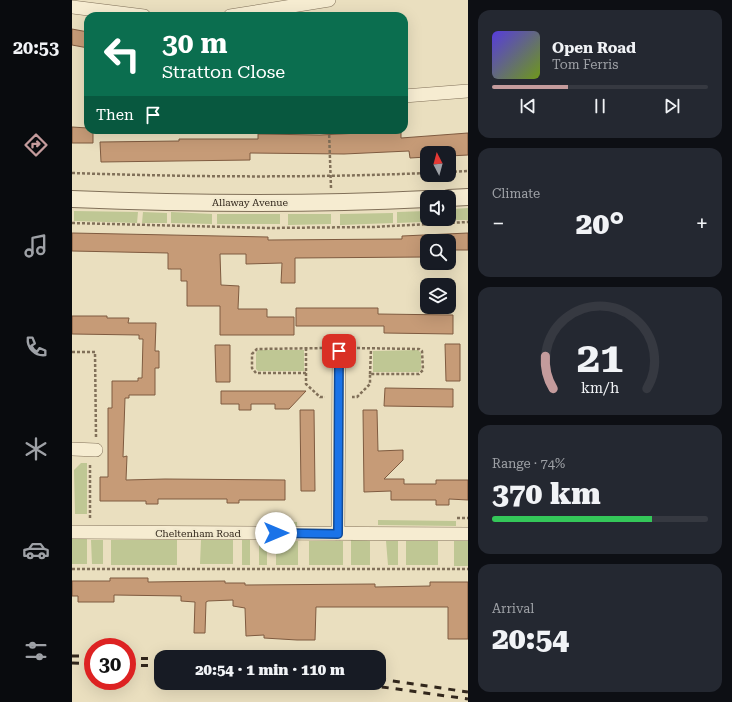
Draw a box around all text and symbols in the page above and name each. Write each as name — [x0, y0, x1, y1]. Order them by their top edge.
text: 30 m — [162, 27, 227, 60]
icon: left — [96, 28, 148, 80]
text: 20:53 — [13, 37, 59, 58]
text: Open Road — [552, 39, 636, 57]
text: Tom Ferris — [552, 57, 618, 72]
text: Stratton Close — [162, 61, 285, 82]
icon: previous — [517, 95, 539, 117]
icon: pause — [589, 95, 611, 117]
icon: next — [661, 95, 683, 117]
icon: arrive — [142, 104, 164, 126]
text: Then — [96, 106, 134, 124]
icon: directions — [22, 131, 50, 159]
north arrow — [420, 146, 456, 182]
map controls — [420, 146, 456, 314]
text: Climate — [492, 186, 540, 201]
button: sound — [420, 190, 456, 226]
street label: Allaway Avenue — [212, 197, 289, 208]
text: 20° — [576, 206, 624, 241]
text: − — [492, 211, 504, 236]
text: + — [696, 211, 708, 236]
icon: music — [22, 232, 50, 260]
button: search — [420, 234, 456, 270]
button: layers — [420, 278, 456, 314]
icon: phone — [22, 333, 50, 361]
text: 21 — [577, 333, 623, 382]
pin — [322, 334, 356, 368]
icon: arrive — [328, 340, 350, 362]
text: km/h — [581, 380, 619, 396]
icon: climate — [22, 435, 50, 463]
text: Range · 74% — [492, 456, 565, 471]
text: 370 km — [492, 476, 601, 511]
position arrow — [255, 512, 297, 554]
street label: Cheltenham Road — [155, 528, 241, 539]
icon: car — [22, 536, 50, 564]
text: Arrival — [492, 601, 534, 616]
text: 20:54 — [492, 621, 569, 656]
icon: filters — [22, 637, 50, 665]
speed limit sign: 30 — [84, 638, 136, 690]
text: 20:54 · 1 min · 110 m — [195, 661, 345, 679]

